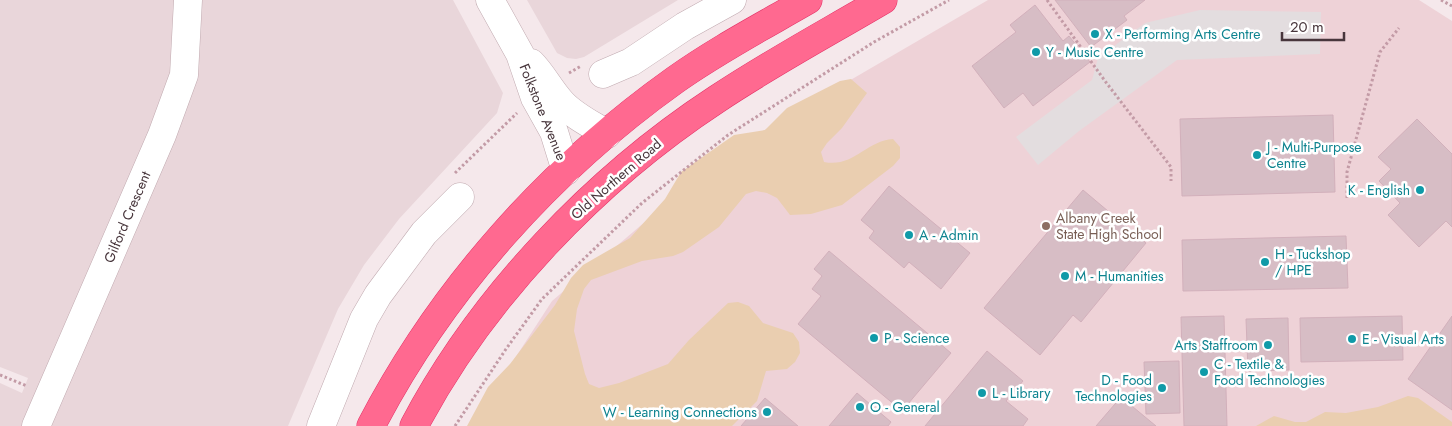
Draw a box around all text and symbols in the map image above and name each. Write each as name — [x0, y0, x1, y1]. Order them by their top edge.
scale bar — [1282, 10, 1344, 42]
text: 20 m — [1290, 16, 1324, 38]
place label: X - Performing Arts Centre — [1105, 24, 1260, 44]
marker: X - Performing Arts Centre — [1089, 28, 1101, 40]
place label: Y - Music Centre — [1046, 42, 1143, 62]
marker: Y - Music Centre — [1030, 46, 1042, 58]
street label: Folkstone Avenue — [515, 61, 571, 163]
street label: Old Northern Road — [566, 134, 666, 224]
place label: J - Multi-Purpose Centre — [1265, 137, 1362, 173]
marker: J - Multi-Purpose Centre — [1251, 149, 1263, 161]
street label: Gilford Crescent — [99, 167, 156, 266]
place label: K - English — [1348, 180, 1410, 200]
marker: K - English — [1414, 184, 1426, 196]
place label: Albany Creek State High School — [1056, 208, 1162, 244]
marker: Albany Creek State High School — [1040, 220, 1052, 232]
place label: A - Admin — [919, 225, 979, 245]
marker: A - Admin — [903, 229, 915, 241]
place label: H - Tuckshop / HPE — [1275, 244, 1351, 280]
marker: H - Tuckshop / HPE — [1259, 256, 1271, 268]
place label: M - Humanities — [1075, 266, 1164, 286]
marker: M - Humanities — [1059, 270, 1071, 282]
place label: P - Science — [884, 328, 949, 348]
place label: E - Visual Arts — [1362, 329, 1444, 349]
marker: P - Science — [868, 332, 880, 344]
marker: E - Visual Arts — [1346, 333, 1358, 345]
place label: Arts Staffroom — [1174, 335, 1258, 355]
marker: Arts Staffroom — [1262, 339, 1274, 351]
place label: C - Textile & Food Technologies — [1214, 354, 1325, 390]
marker: C - Textile & Food Technologies — [1198, 366, 1210, 378]
place label: D - Food Technologies — [1075, 370, 1152, 406]
marker: D - Food Technologies — [1156, 382, 1168, 394]
place label: L - Library — [992, 383, 1051, 403]
marker: L - Library — [976, 387, 988, 399]
place label: O - General — [870, 397, 940, 417]
marker: O - General — [854, 401, 866, 413]
place label: W - Learning Connections — [603, 402, 757, 422]
marker: W - Learning Connections — [761, 406, 773, 418]

